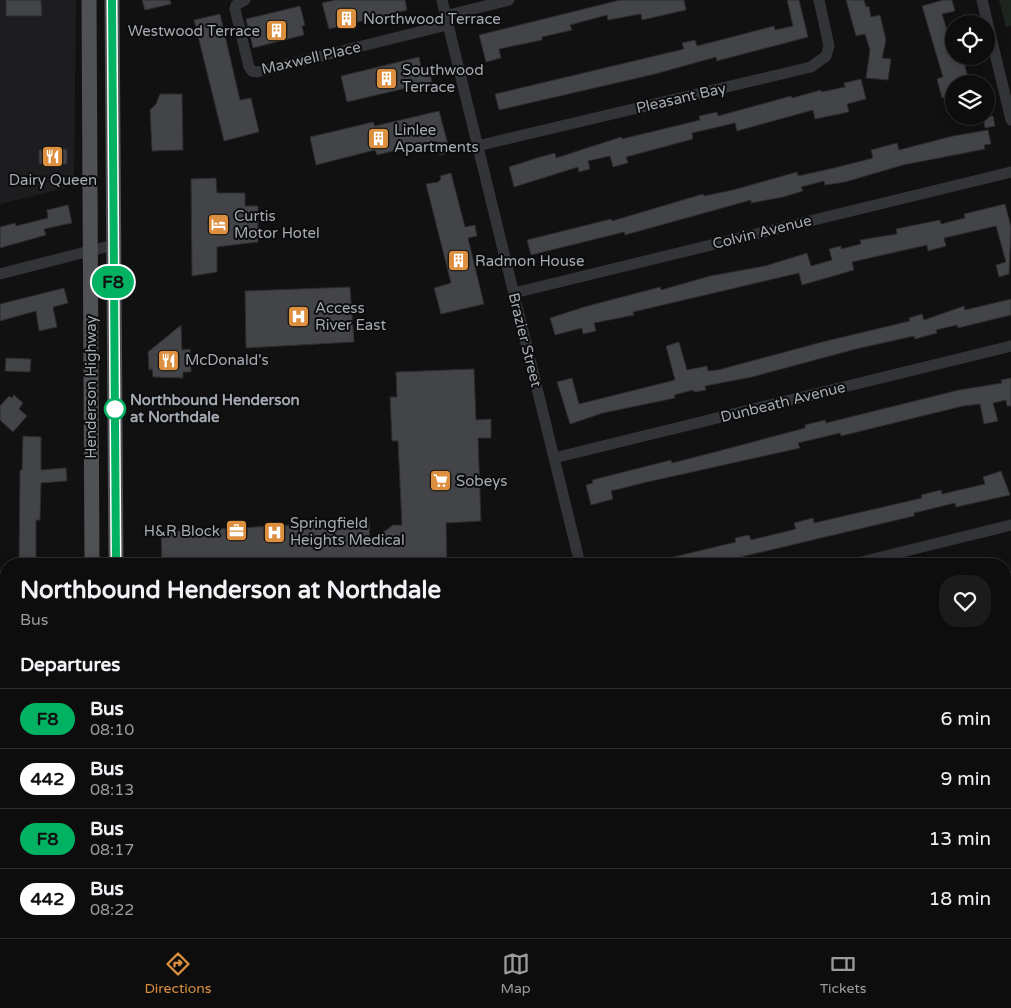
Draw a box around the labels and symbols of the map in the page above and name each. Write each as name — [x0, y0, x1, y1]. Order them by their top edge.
building icon: Northwood Terrace — [335, 7, 359, 31]
place label: Northwood Terrace — [363, 10, 501, 28]
building icon: Westwood Terrace — [264, 19, 288, 43]
place label: Westwood Terrace — [128, 22, 260, 40]
street label: Maxwell Place — [260, 38, 362, 78]
place label: Southwood Terrace — [402, 61, 484, 96]
building icon: Southwood Terrace — [374, 67, 398, 91]
street label: Pleasant Bay — [634, 79, 728, 117]
place label: Linlee Apartments — [394, 121, 479, 156]
building icon: Linlee Apartments — [366, 127, 390, 151]
restaurant icon: Dairy Queen — [41, 145, 65, 169]
place label: Dairy Queen — [9, 171, 97, 189]
place label: Curtis Motor Hotel — [234, 207, 320, 242]
street label: Colvin Avenue — [711, 211, 813, 253]
hotel icon: Curtis Motor Hotel — [206, 213, 230, 237]
building icon: Radmon House — [447, 249, 471, 273]
place label: Radmon House — [475, 252, 585, 270]
line badge: F8 — [90, 266, 136, 298]
street label: Brazier Street — [505, 291, 545, 389]
place label: Access River East — [315, 299, 386, 334]
hospital icon: Access River East — [287, 305, 311, 329]
street label: Henderson Highway — [82, 315, 100, 459]
restaurant icon: McDonald's — [157, 348, 181, 372]
place label: McDonald's — [185, 351, 269, 369]
street label: Dunbeath Avenue — [719, 378, 847, 426]
place label: Northbound Henderson at Northdale — [130, 391, 300, 426]
marker: Northbound Henderson at Northdale — [104, 398, 126, 420]
supermarket icon: Sobeys — [428, 469, 452, 493]
place label: Sobeys — [456, 472, 508, 490]
place label: Springfield Heights Medical — [290, 514, 405, 549]
office icon: H&R Block — [224, 519, 248, 543]
hospital icon: Springfield Heights Medical — [262, 520, 286, 544]
place label: H&R Block — [144, 522, 220, 540]

